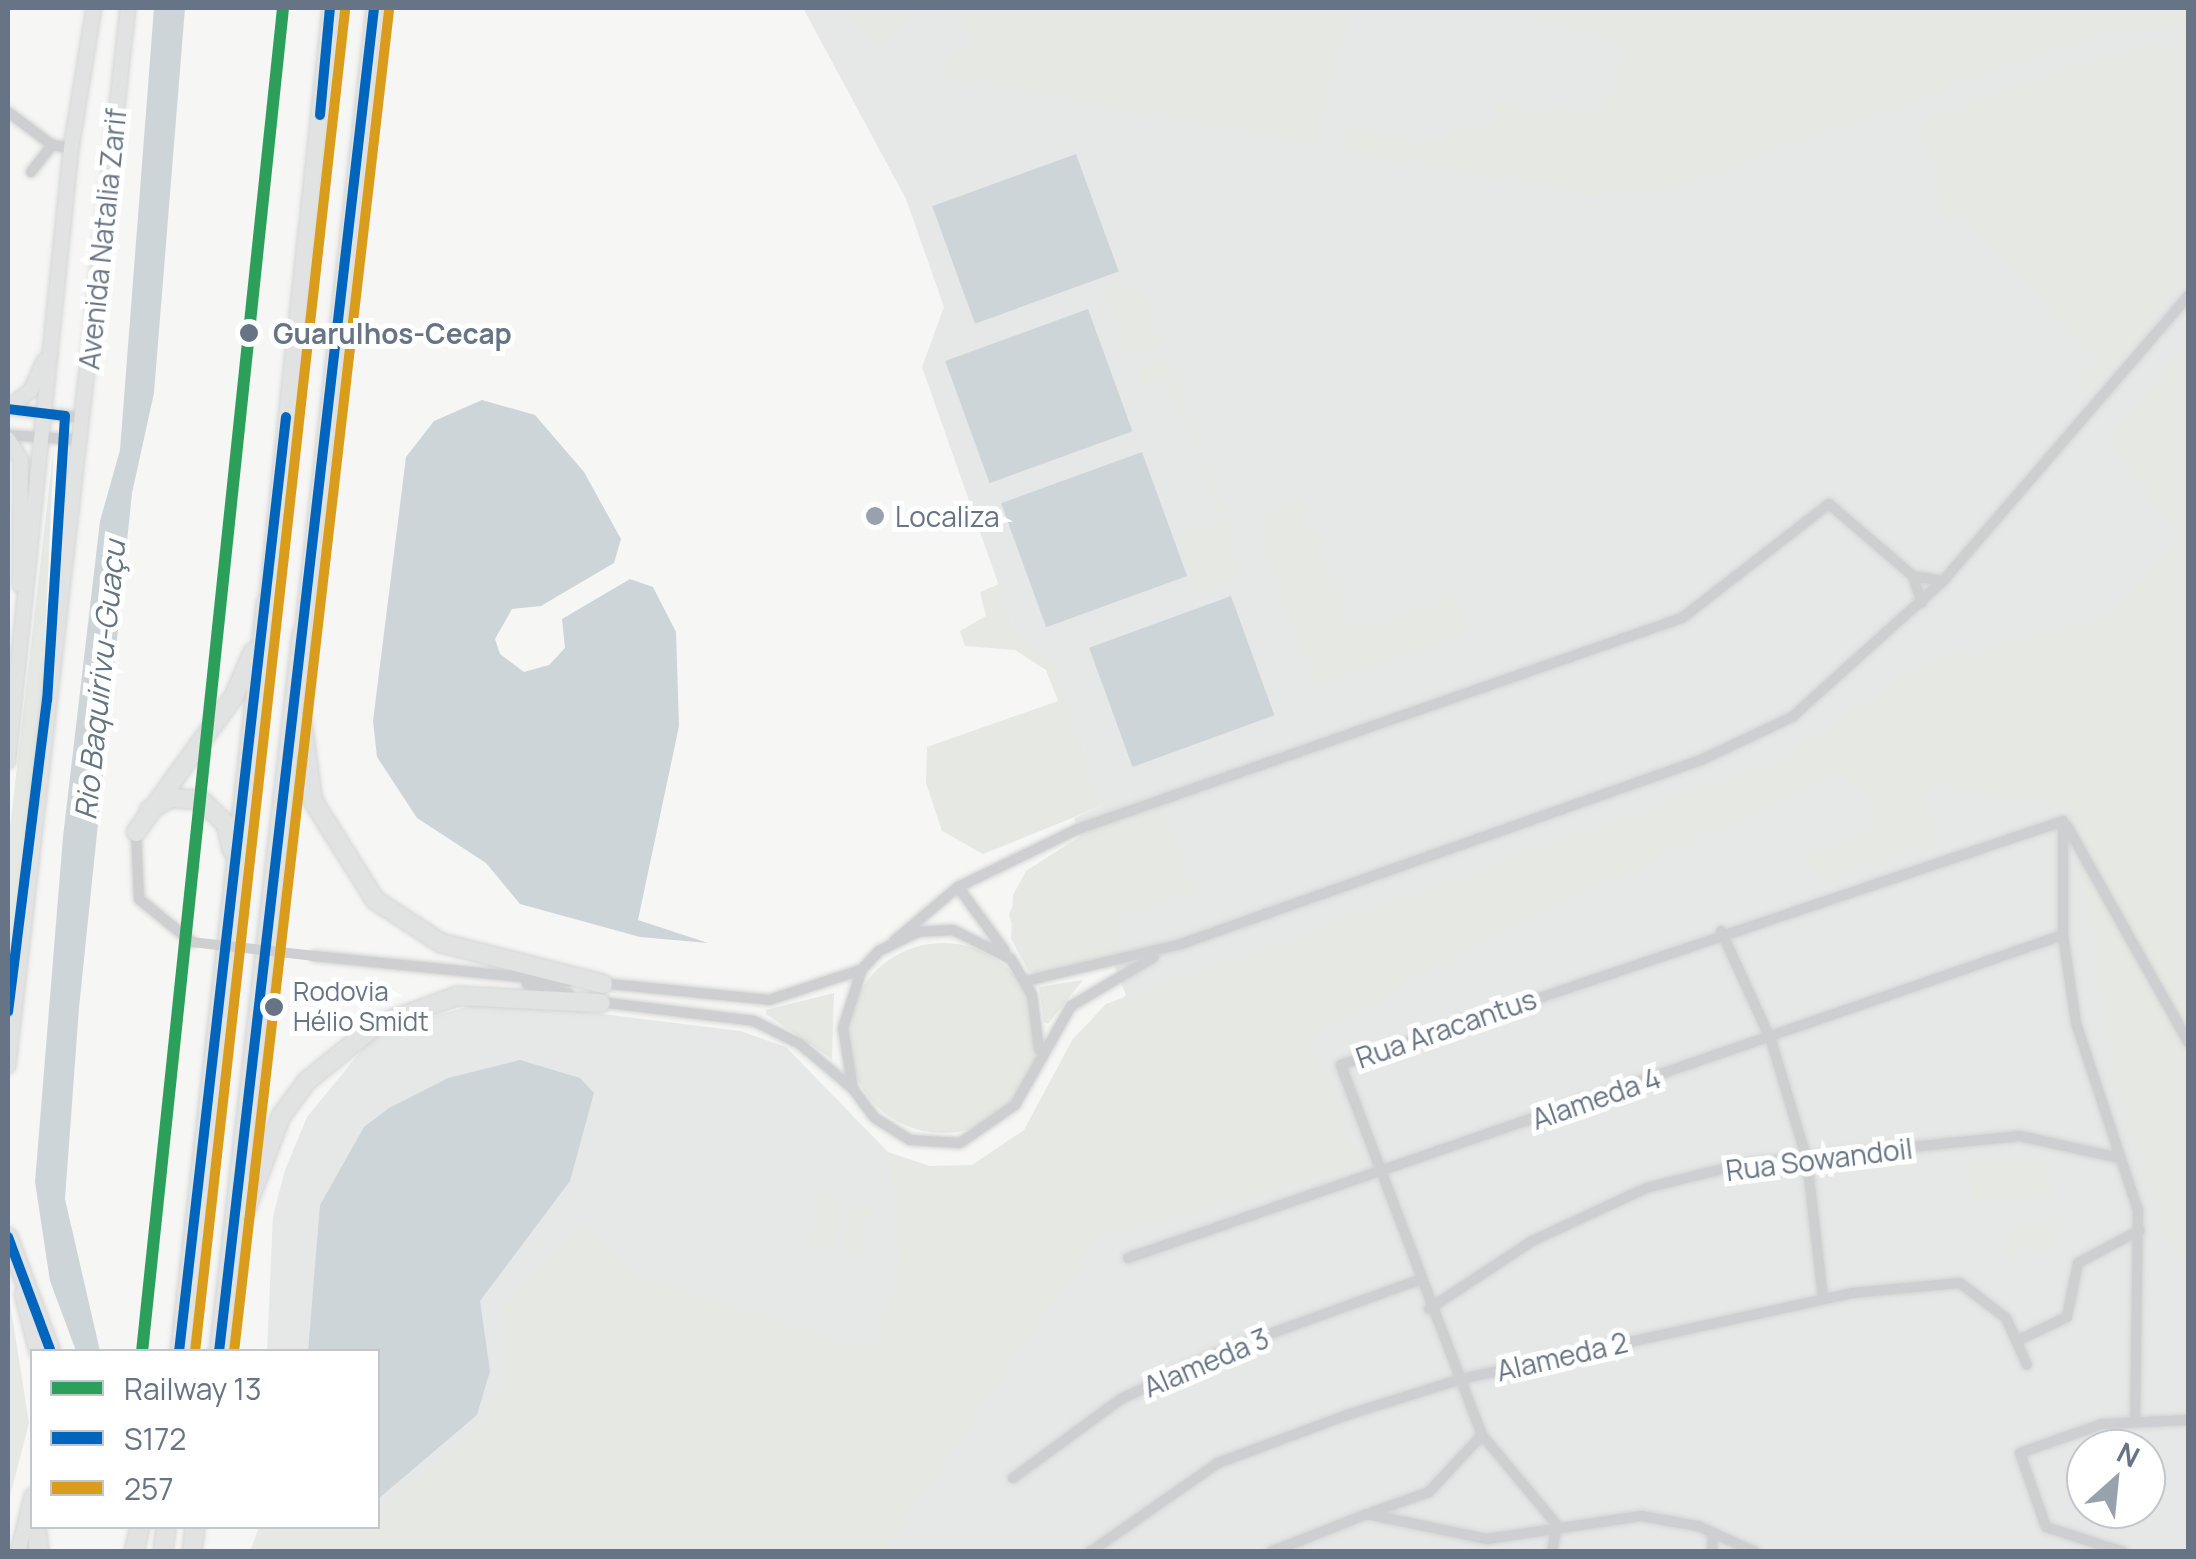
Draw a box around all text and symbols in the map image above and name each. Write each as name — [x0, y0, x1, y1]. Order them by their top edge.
street label: Avenida Natalia Zarif — [72, 107, 132, 371]
place label: Guarulhos-Cecap — [273, 316, 512, 350]
marker: Guarulhos-Cecap — [234, 318, 264, 348]
place label: Localiza — [895, 499, 999, 533]
marker: Localiza — [864, 505, 886, 527]
water label: Rio Baquirivu-Guaçu — [67, 538, 133, 822]
place label: Rodovia Hélio Smidt — [293, 976, 429, 1038]
street label: Rua Aracantus — [1351, 981, 1541, 1075]
marker: Rodovia Hélio Smidt — [264, 997, 284, 1017]
street label: Alameda 4 — [1527, 1060, 1665, 1136]
street label: Rua Sowandoil — [1724, 1131, 1914, 1187]
street label: Alameda 3 — [1138, 1321, 1274, 1403]
street label: Alameda 2 — [1493, 1325, 1631, 1387]
legend — [30, 1349, 380, 1529]
text: Railway 13 — [124, 1368, 262, 1409]
text: S172 — [124, 1418, 186, 1459]
north arrow — [2066, 1429, 2166, 1529]
text: N — [2111, 1433, 2146, 1476]
text: 257 — [124, 1468, 174, 1509]

